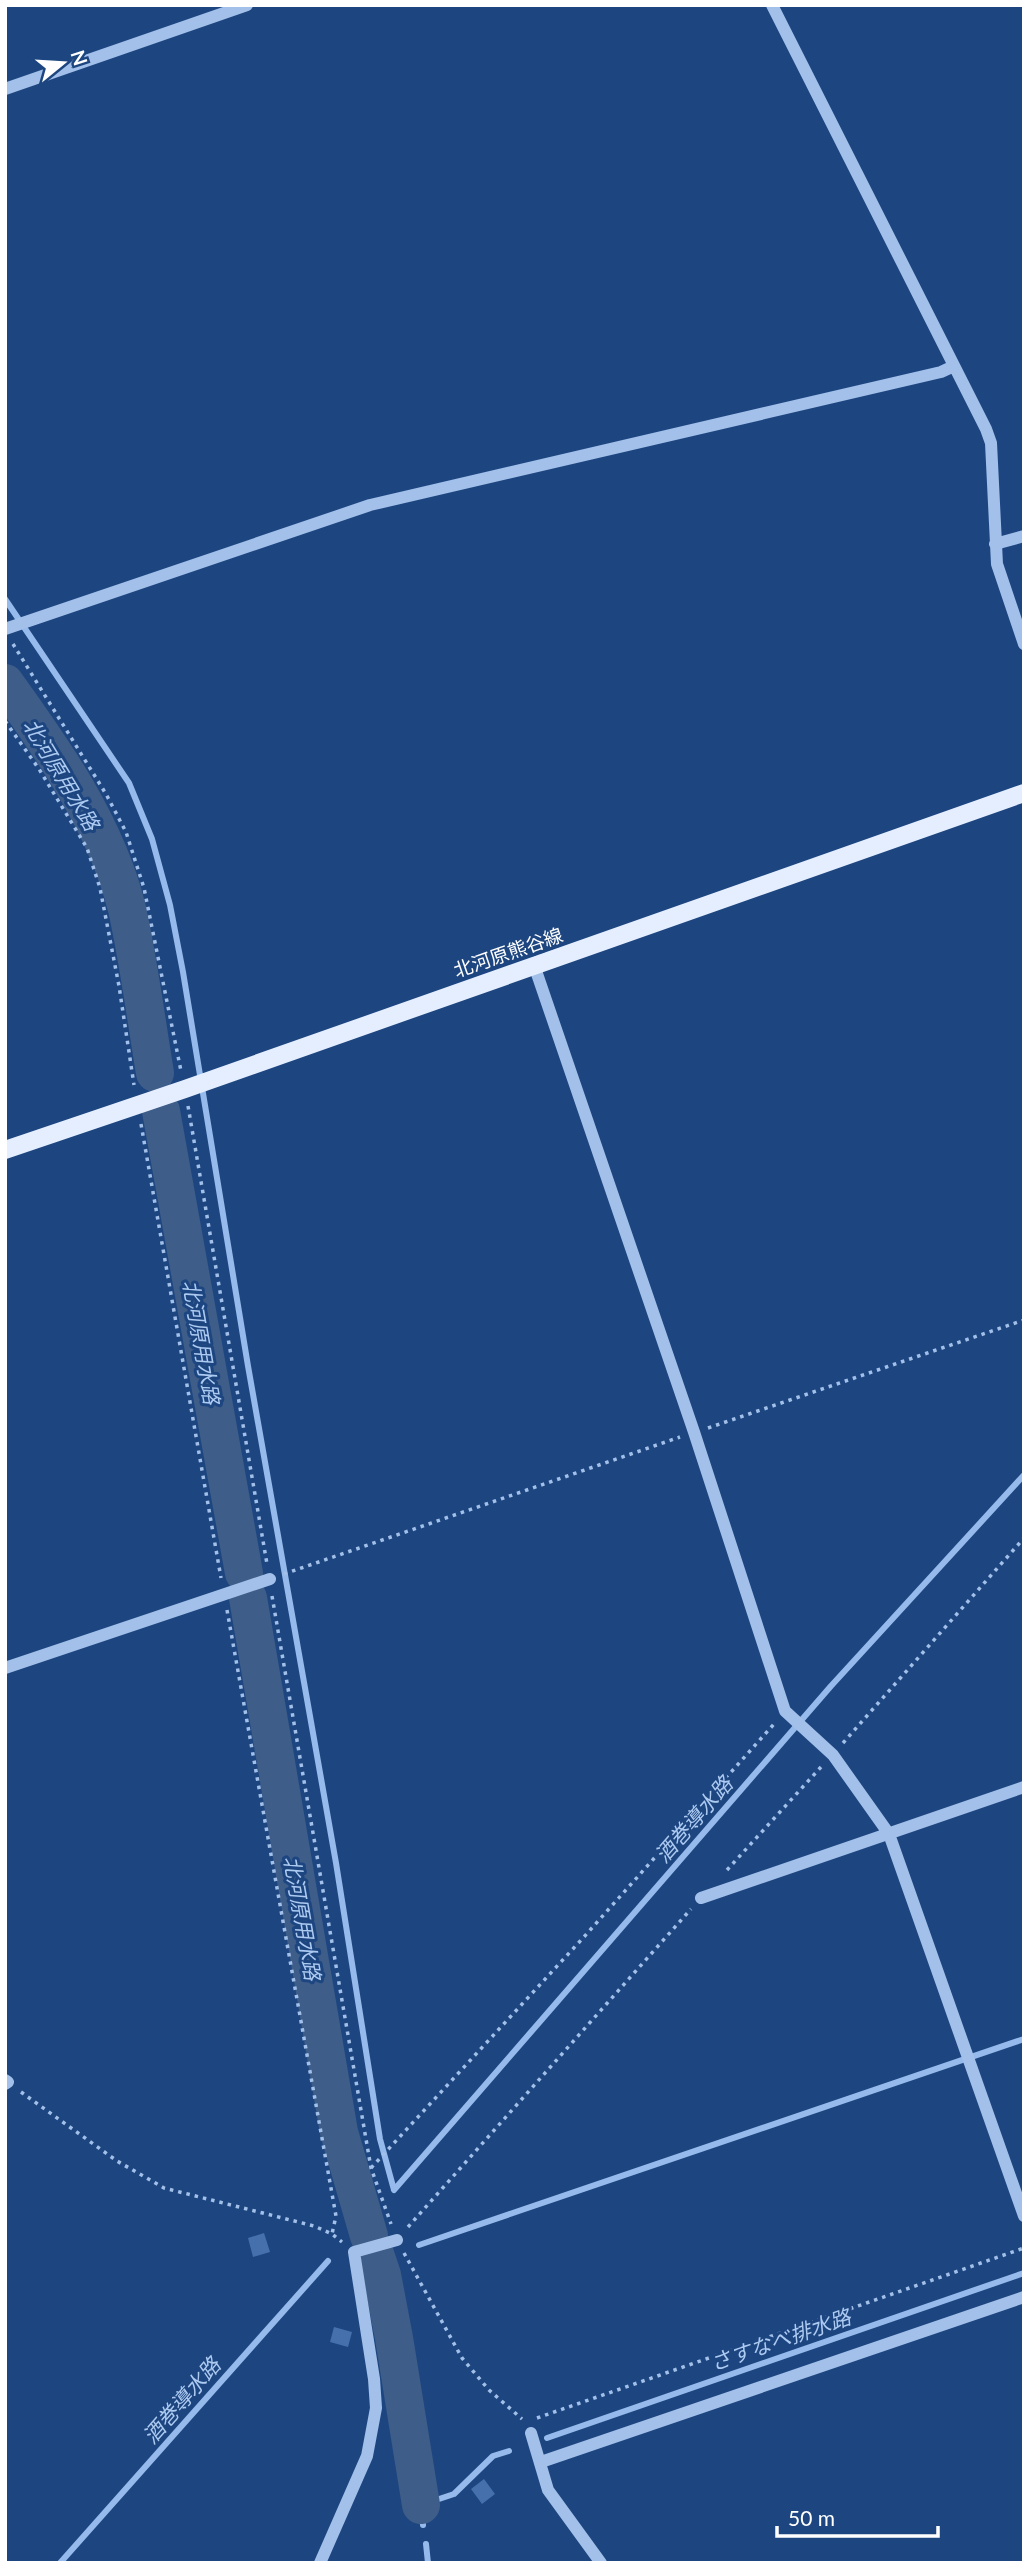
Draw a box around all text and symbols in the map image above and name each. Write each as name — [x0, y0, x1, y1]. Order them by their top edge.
north arrow — [28, 28, 98, 98]
text: N — [66, 47, 93, 68]
water label: 北河原用水路 — [19, 714, 106, 836]
street label: 北河原熊谷線 — [450, 923, 566, 981]
water label: 北河原用水路 — [179, 1278, 226, 1408]
water label: 酒巻導水路 — [649, 1770, 738, 1867]
water label: 北河原用水路 — [280, 1854, 327, 1984]
water label: さすなべ排水路 — [706, 2303, 855, 2375]
water label: 酒巻導水路 — [137, 2351, 226, 2448]
scale bar — [777, 2494, 938, 2538]
text: 50 m — [788, 2505, 835, 2530]

